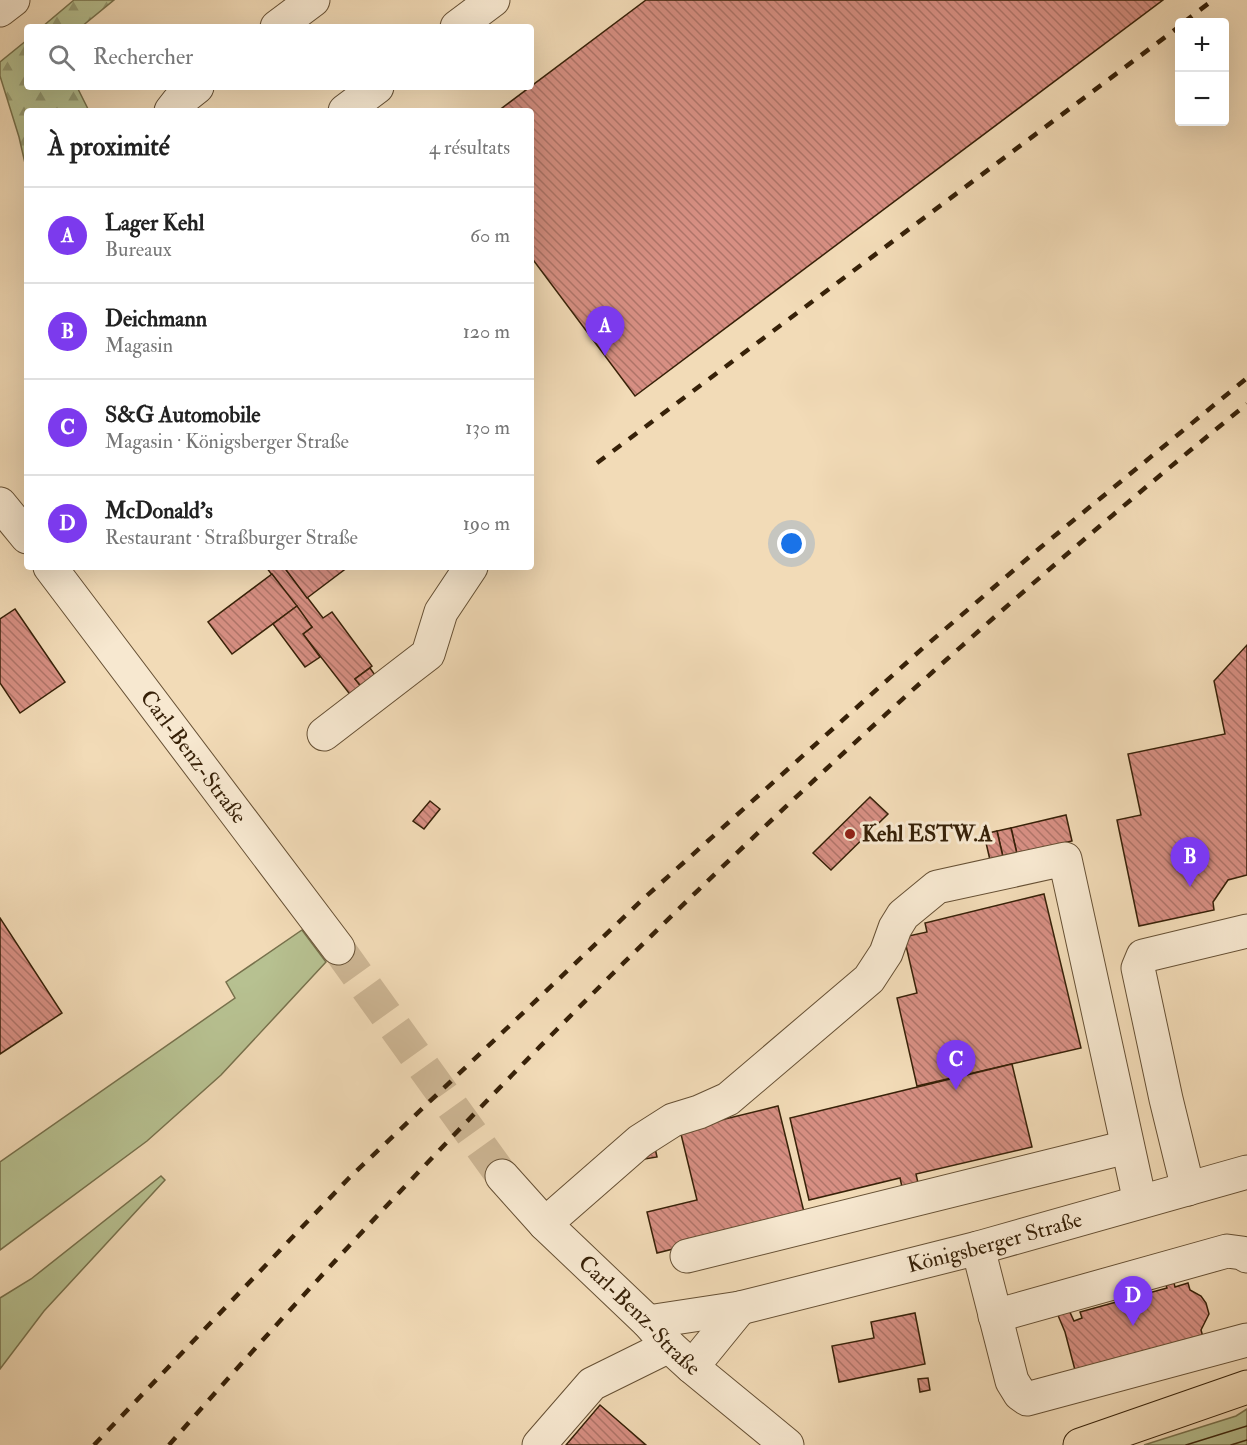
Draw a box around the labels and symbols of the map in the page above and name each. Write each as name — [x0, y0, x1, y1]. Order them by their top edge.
pin: A — [586, 306, 624, 356]
your location — [777, 529, 806, 558]
street label: Carl-Benz-Straße — [134, 684, 253, 829]
place label: Kehl ESTW.A — [862, 820, 993, 848]
marker: Kehl ESTW.A — [843, 827, 857, 841]
pin: B — [1170, 838, 1210, 887]
pin: C — [936, 1040, 976, 1090]
street label: Königsberger Straße — [904, 1205, 1085, 1279]
street label: Carl-Benz-Straße — [572, 1249, 706, 1382]
pin: D — [1114, 1276, 1152, 1326]

